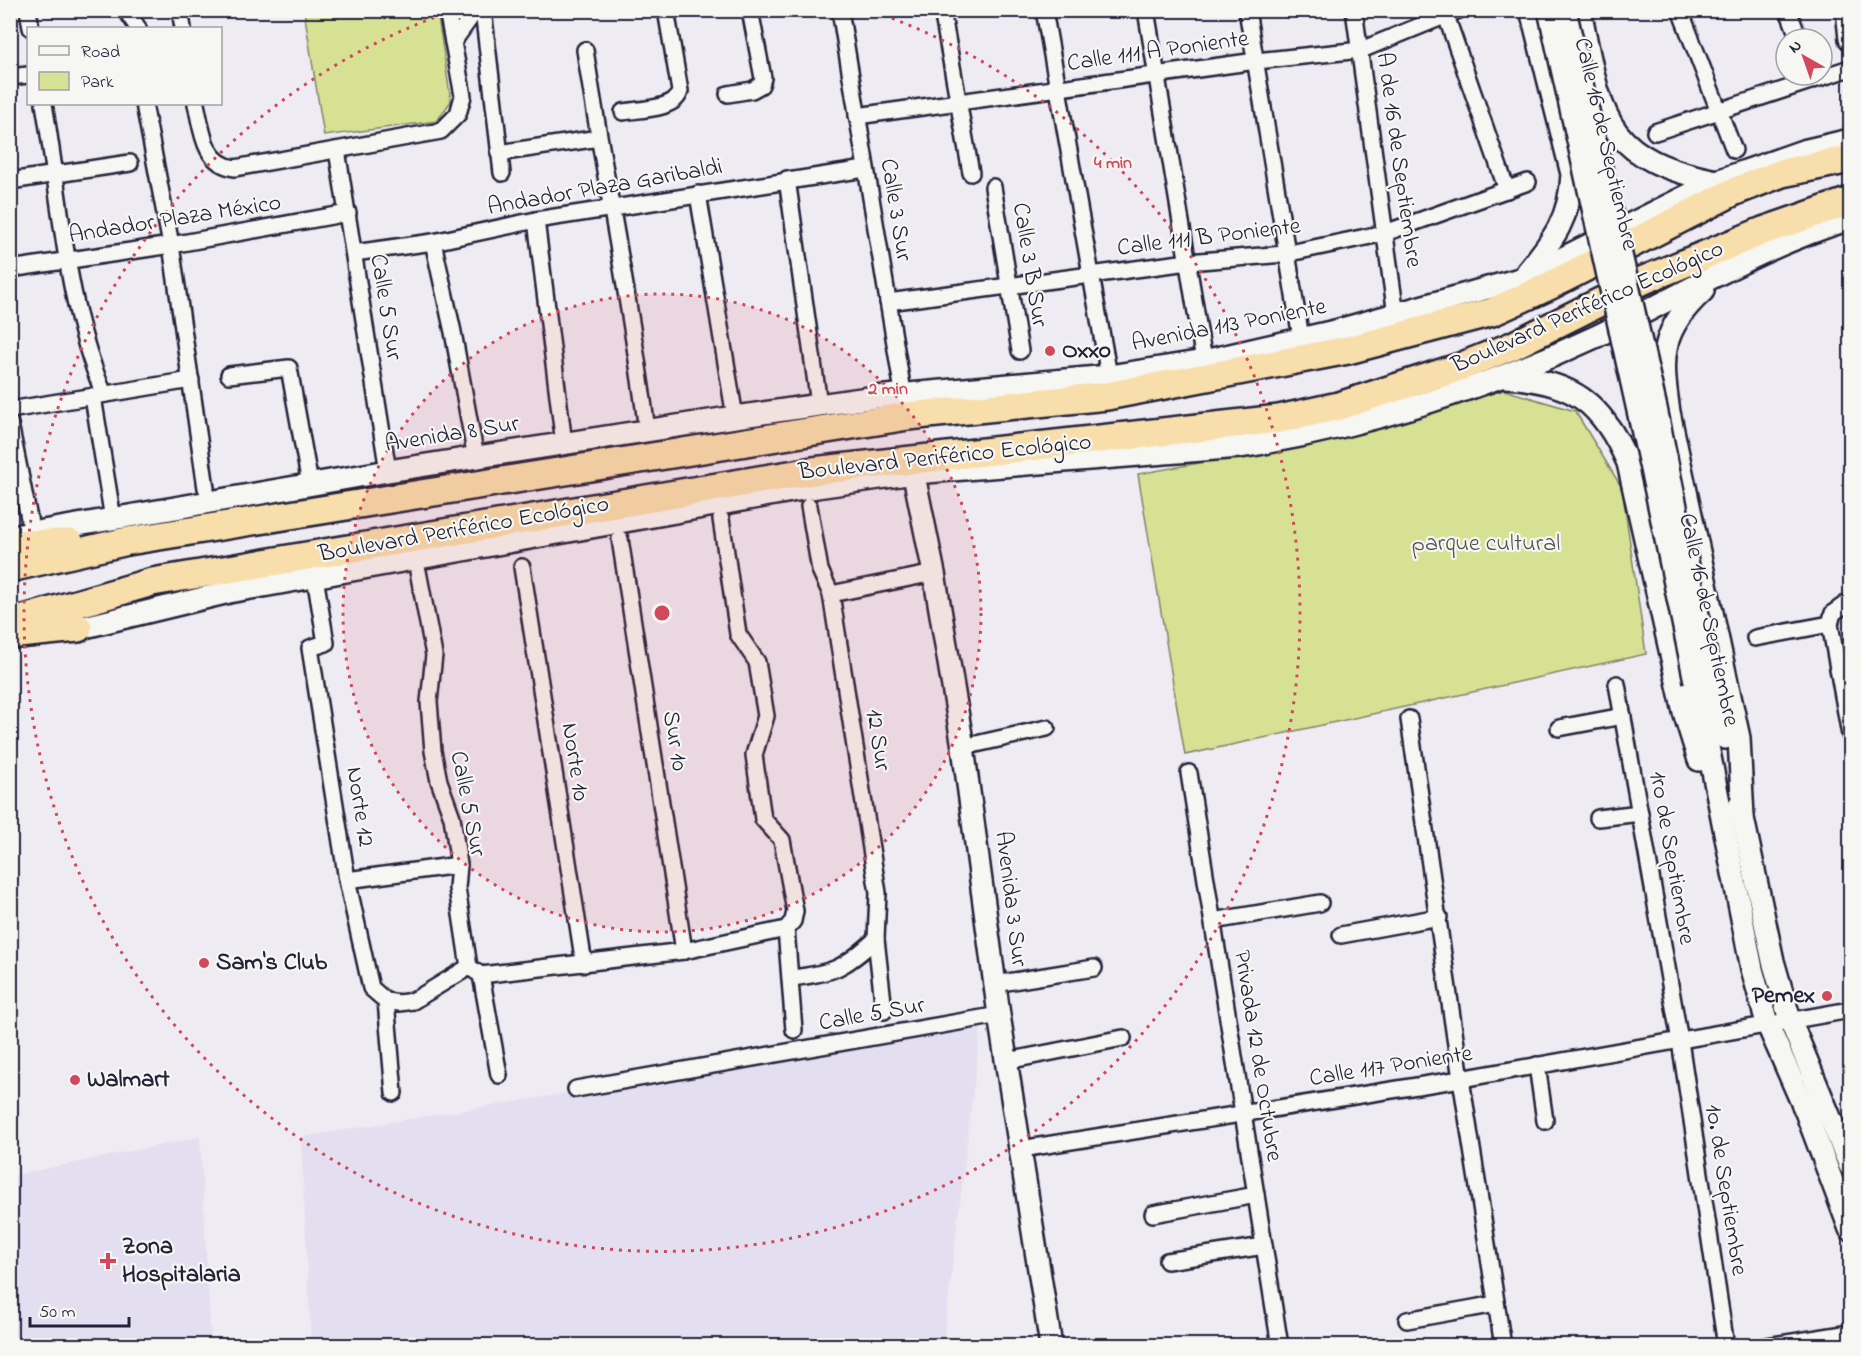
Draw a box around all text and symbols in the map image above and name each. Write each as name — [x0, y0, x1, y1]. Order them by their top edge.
street label: Calle 111 A Poniente — [1065, 22, 1251, 82]
legend — [27, 27, 222, 105]
north arrow — [1774, 27, 1834, 87]
street label: Calle 16 de Septiembre — [1564, 34, 1647, 254]
text: N — [1784, 34, 1808, 60]
text: Road — [81, 40, 120, 66]
street label: A de 16 de Septiembre — [1366, 50, 1430, 270]
text: Park — [81, 70, 114, 96]
street label: Andador Plaza Garibaldi — [485, 150, 725, 226]
text: 4 min — [1094, 151, 1132, 177]
street label: Calle 3 Sur — [870, 156, 920, 264]
street label: Andador Plaza México — [66, 186, 284, 254]
street label: Calle 3 B Sur — [1002, 200, 1056, 330]
street label: Calle 111 B Poniente — [1115, 209, 1303, 267]
street label: Boulevard Periférico Ecológico — [1446, 232, 1730, 384]
street label: Calle 5 Sur — [359, 251, 411, 363]
street label: Avenida 113 Poniente — [1129, 290, 1330, 362]
place label: Oxxo — [1062, 334, 1111, 369]
marker: Oxxo — [1043, 344, 1057, 358]
text: 2 min — [867, 377, 908, 403]
street label: Avenida 8 Sur — [382, 407, 522, 463]
street label: Boulevard Periférico Ecológico — [796, 425, 1093, 491]
street label: Boulevard Periférico Ecológico — [315, 487, 612, 573]
street label: Calle 16 de Septiembre — [1668, 510, 1748, 730]
park label: parque cultural — [1412, 527, 1560, 562]
centre of rings — [652, 603, 672, 623]
street label: 12 Sur — [855, 707, 899, 774]
street label: Sur 10 — [652, 708, 696, 774]
street label: Norte 10 — [551, 720, 597, 804]
street label: Calle 5 Sur — [440, 748, 495, 860]
street label: Norte 12 — [335, 765, 383, 850]
street label: 1ro de Septiembre — [1639, 768, 1704, 948]
street label: Avenida 3 Sur — [984, 829, 1036, 969]
place label: Sam's Club — [216, 946, 328, 981]
street label: Privada 12 de Octubre — [1223, 948, 1291, 1165]
marker: Sam's Club — [197, 956, 211, 970]
place label: Pemex — [1752, 979, 1815, 1014]
street label: Calle 5 Sur — [816, 988, 928, 1042]
marker: Pemex — [1820, 989, 1834, 1003]
street label: Calle 117 Poniente — [1307, 1037, 1475, 1097]
place label: Walmart — [87, 1063, 171, 1098]
marker: Walmart — [68, 1073, 82, 1087]
street label: 1o. de Septiembre — [1694, 1102, 1756, 1278]
place label: Zona Hospitalaria — [122, 1230, 241, 1293]
marker: Zona Hospitalaria — [99, 1252, 117, 1270]
scale bar — [30, 1290, 129, 1328]
text: 50 m — [39, 1300, 76, 1326]

